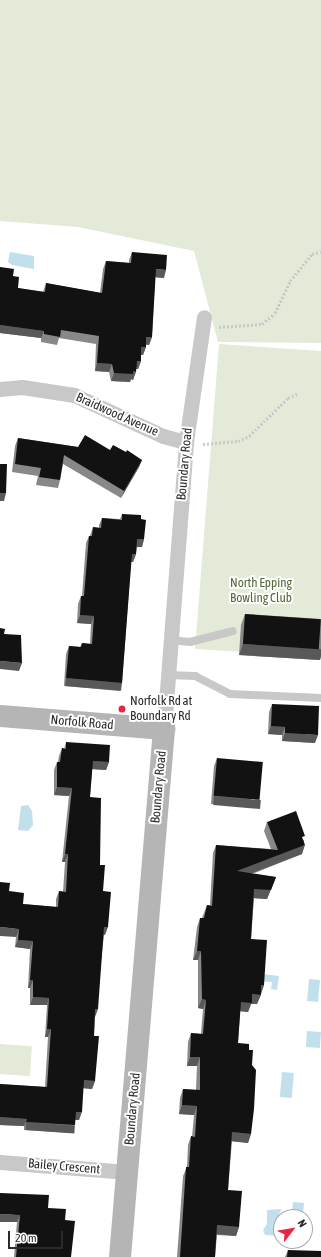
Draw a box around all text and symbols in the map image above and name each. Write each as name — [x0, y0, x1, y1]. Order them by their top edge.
street label: Braidwood Avenue — [73, 390, 161, 440]
street label: Boundary Road — [174, 427, 196, 501]
park label: North Epping Bowling Club — [230, 576, 292, 607]
place label: Norfolk Rd at Boundary Rd — [130, 694, 192, 725]
marker: Norfolk Rd at Boundary Rd — [117, 704, 127, 714]
street label: Norfolk Road — [50, 712, 114, 734]
street label: Boundary Road — [148, 750, 170, 824]
street label: Boundary Road — [122, 1072, 144, 1146]
street label: Bailey Crescent — [27, 1156, 101, 1178]
north arrow — [273, 1209, 313, 1249]
text: N — [296, 1217, 309, 1229]
scale bar — [10, 1223, 65, 1249]
text: 20 m — [15, 1231, 37, 1245]

